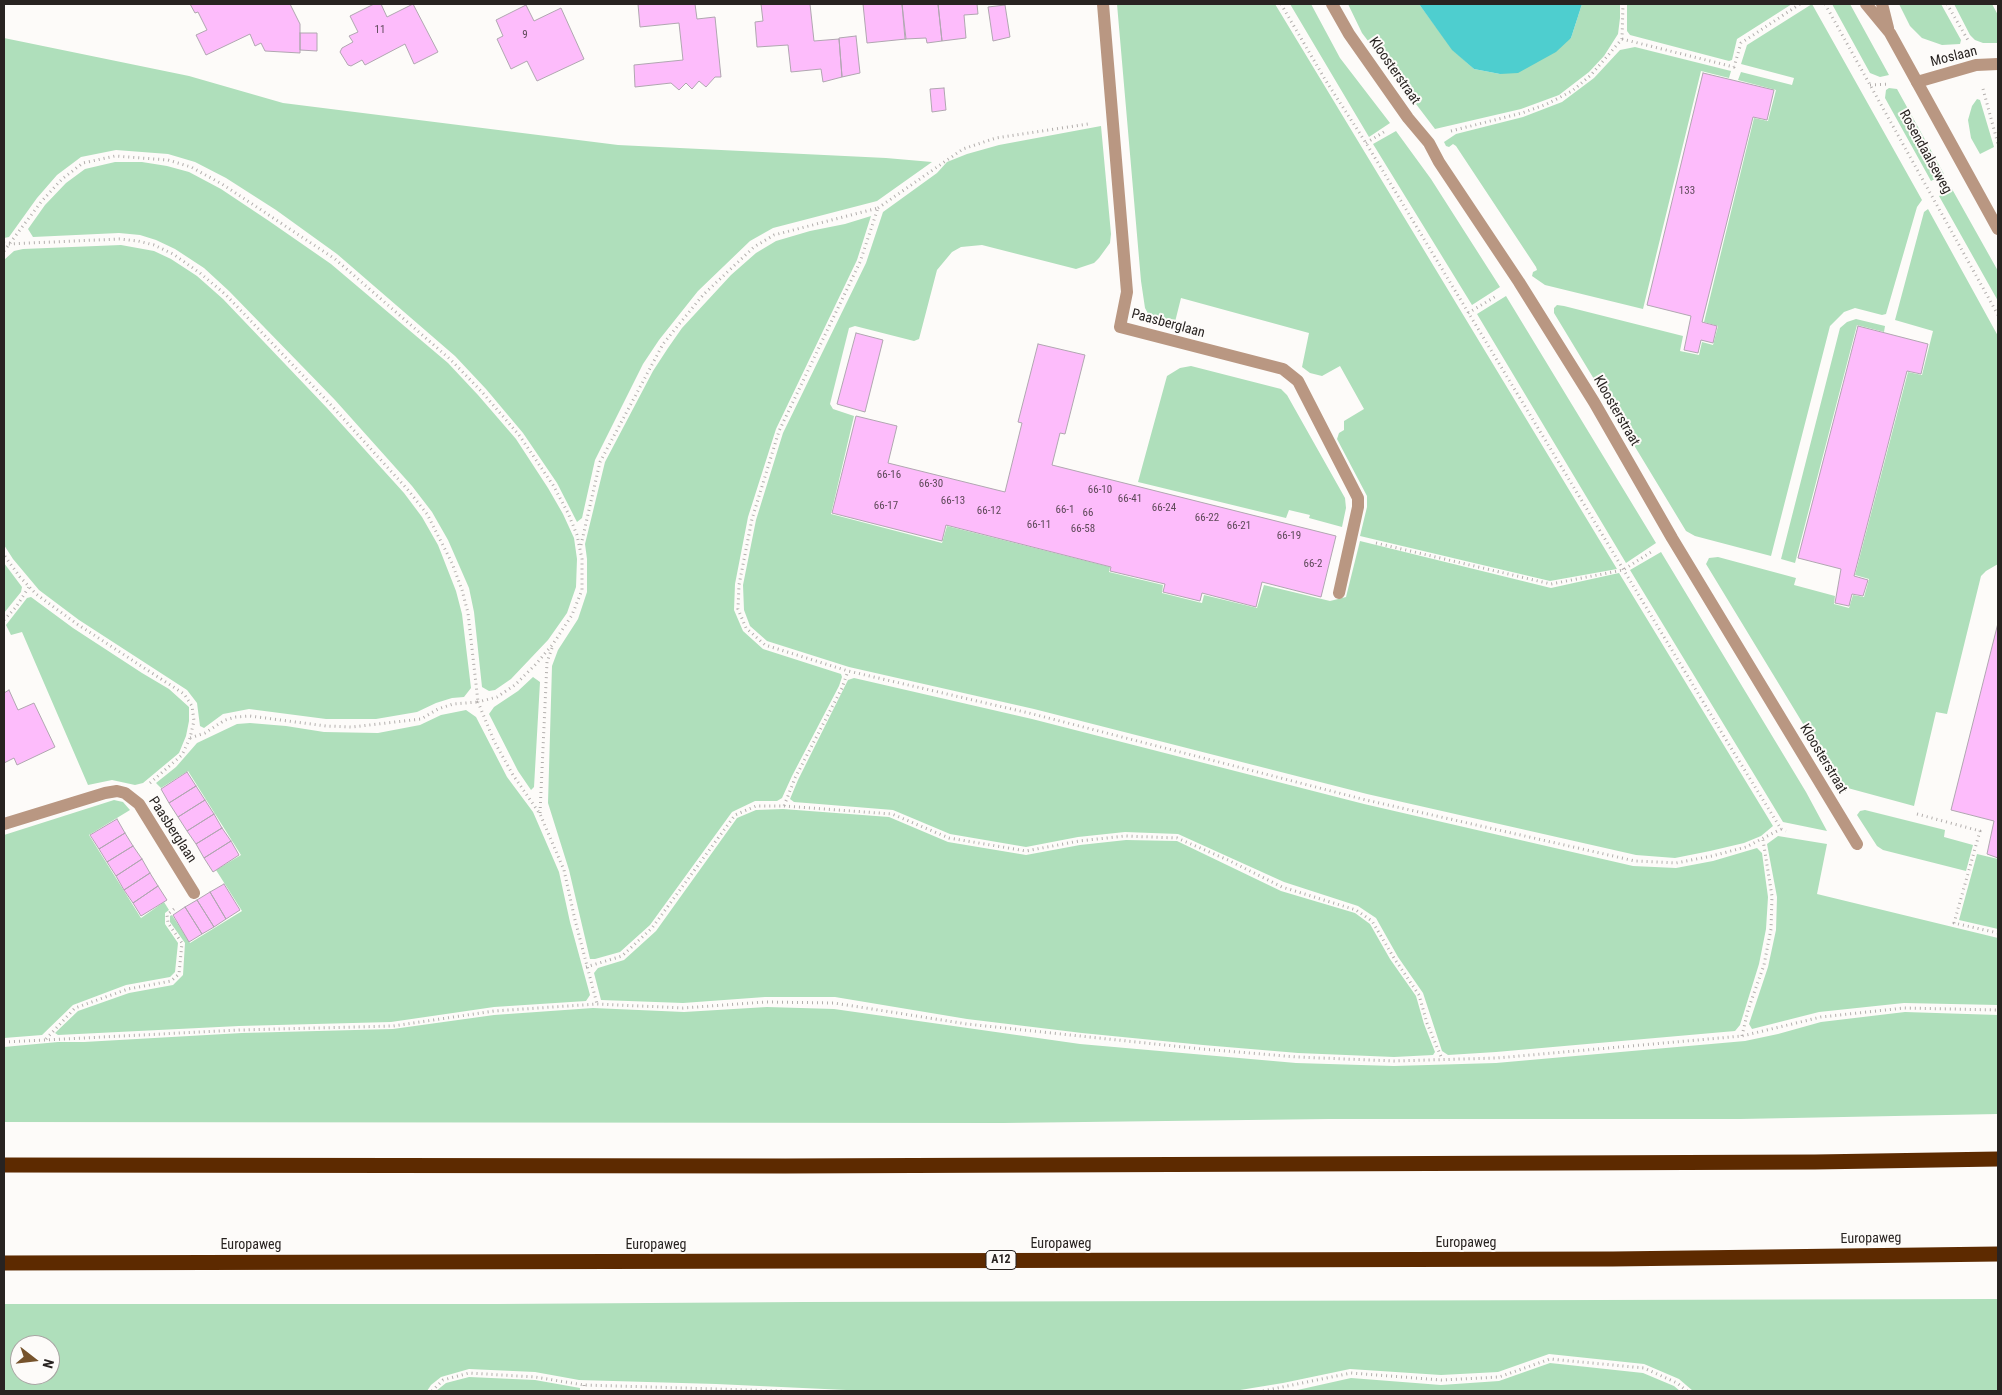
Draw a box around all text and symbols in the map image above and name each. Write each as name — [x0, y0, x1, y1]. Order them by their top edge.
house number: 11 — [375, 23, 385, 37]
house number: 9 — [522, 28, 528, 42]
street label: Kloosterstraat — [1365, 34, 1423, 108]
street label: Moslaan — [1929, 43, 1979, 71]
street label: Rosendaalseweg — [1895, 107, 1955, 197]
house number: 133 — [1679, 184, 1695, 198]
street label: Paasberglaan — [1129, 306, 1207, 342]
street label: Kloosterstraat — [1589, 373, 1643, 449]
house number: 66-16 — [877, 468, 901, 482]
house number: 66-30 — [919, 477, 943, 491]
house number: 66-10 — [1088, 483, 1112, 497]
house number: 66-41 — [1118, 492, 1142, 506]
house number: 66-13 — [941, 494, 965, 508]
house number: 66-17 — [874, 499, 898, 513]
house number: 66-24 — [1152, 501, 1176, 515]
house number: 66-1 — [1055, 503, 1075, 517]
house number: 66-12 — [977, 504, 1001, 518]
house number: 66 — [1083, 506, 1093, 520]
house number: 66-22 — [1195, 511, 1219, 525]
house number: 66-11 — [1027, 518, 1051, 532]
house number: 66-21 — [1227, 519, 1251, 533]
house number: 66-58 — [1071, 522, 1095, 536]
house number: 66-19 — [1277, 529, 1301, 543]
house number: 66-2 — [1303, 557, 1323, 571]
street label: Kloosterstraat — [1796, 721, 1850, 797]
street label: Paasberglaan — [144, 794, 200, 866]
street label: Europaweg — [1840, 1230, 1902, 1248]
street label: Europaweg — [1436, 1235, 1496, 1251]
street label: Europaweg — [1031, 1236, 1091, 1252]
street label: Europaweg — [221, 1237, 281, 1253]
street label: Europaweg — [626, 1237, 686, 1253]
road number: A12 — [986, 1250, 1016, 1270]
north arrow — [10, 1335, 60, 1385]
text: N — [40, 1358, 57, 1370]

